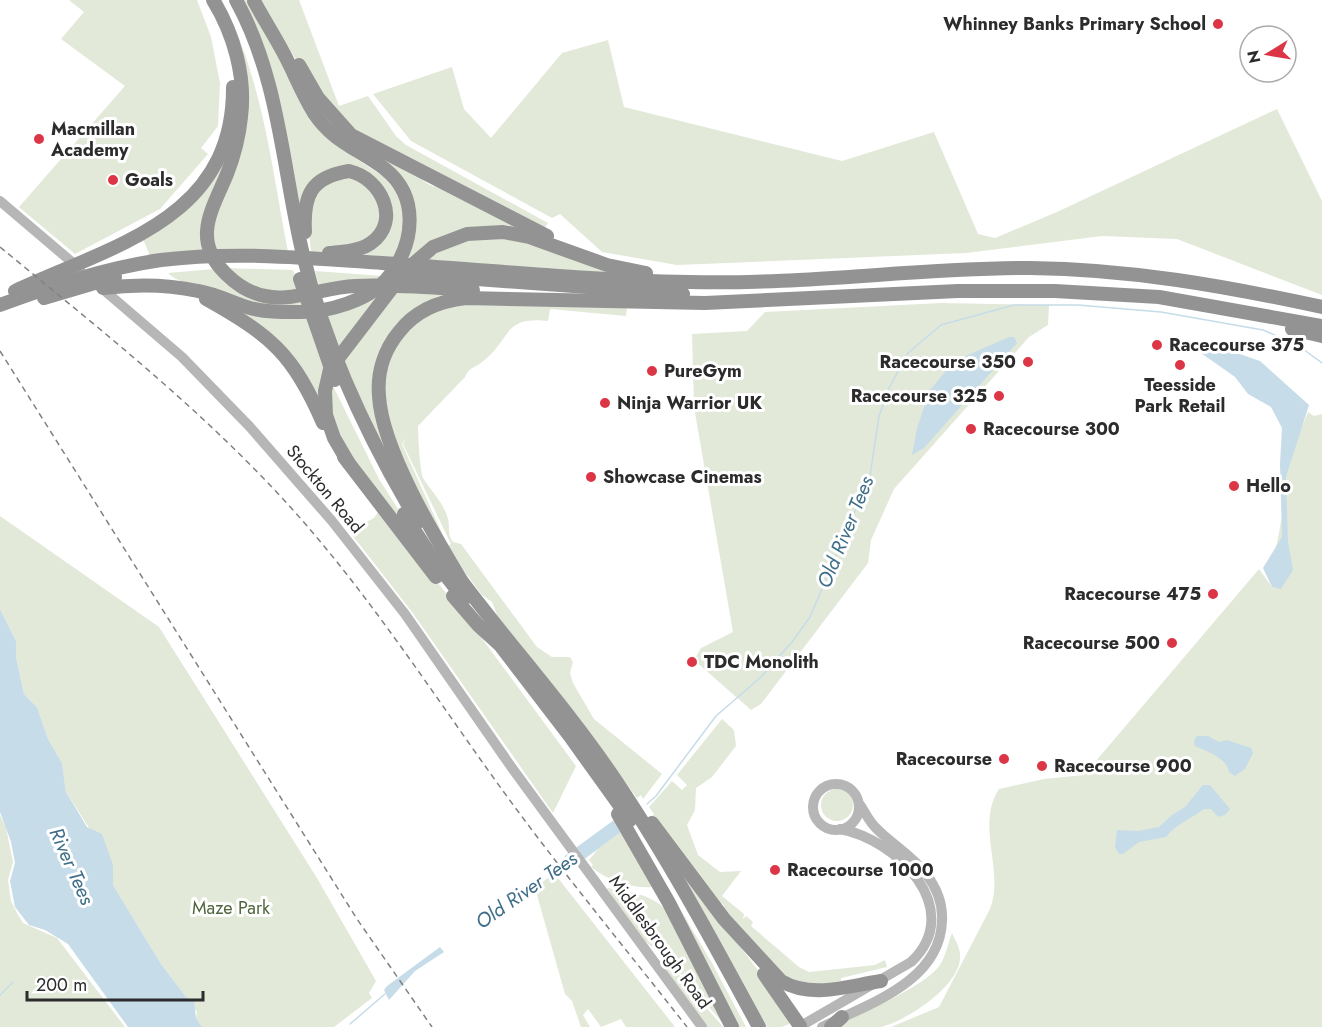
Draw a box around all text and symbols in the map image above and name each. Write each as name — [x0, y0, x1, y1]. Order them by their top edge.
place label: Whinney Banks Primary School — [943, 11, 1206, 37]
marker: Whinney Banks Primary School — [1211, 17, 1225, 31]
north arrow — [1238, 24, 1298, 84]
text: N — [1241, 48, 1266, 65]
place label: Macmillan Academy — [50, 116, 135, 163]
marker: Macmillan Academy — [32, 132, 46, 146]
place label: Goals — [125, 167, 173, 193]
marker: Goals — [106, 173, 120, 187]
place label: Racecourse 375 — [1169, 332, 1304, 358]
marker: Racecourse 375 — [1150, 338, 1164, 352]
place label: Racecourse 350 — [880, 349, 1016, 375]
marker: Racecourse 350 — [1021, 355, 1035, 369]
place label: PureGym — [664, 358, 742, 384]
marker: Teesside Park Retail — [1173, 358, 1187, 372]
marker: PureGym — [645, 364, 659, 378]
place label: Teesside Park Retail — [1135, 372, 1225, 419]
place label: Racecourse 325 — [851, 383, 987, 409]
marker: Racecourse 325 — [992, 389, 1006, 403]
place label: Ninja Warrior UK — [617, 390, 762, 416]
marker: Ninja Warrior UK — [598, 396, 612, 410]
place label: Racecourse 300 — [983, 416, 1120, 442]
marker: Racecourse 300 — [964, 422, 978, 436]
street label: Stockton Road — [280, 439, 370, 539]
place label: Showcase Cinemas — [603, 464, 762, 490]
marker: Showcase Cinemas — [584, 470, 598, 484]
water label: Old River Tees — [810, 472, 881, 593]
place label: Hello — [1246, 473, 1291, 499]
marker: Hello — [1227, 479, 1241, 493]
place label: Racecourse 475 — [1064, 581, 1201, 607]
marker: Racecourse 475 — [1206, 587, 1220, 601]
place label: Racecourse 500 — [1023, 630, 1160, 656]
marker: Racecourse 500 — [1165, 636, 1179, 650]
place label: TDC Monolith — [704, 649, 819, 675]
marker: TDC Monolith — [685, 655, 699, 669]
place label: Racecourse — [896, 746, 992, 772]
marker: Racecourse — [997, 752, 1011, 766]
place label: Racecourse 900 — [1054, 753, 1192, 779]
marker: Racecourse 900 — [1035, 759, 1049, 773]
water label: River Tees — [42, 823, 101, 910]
water label: Old River Tees — [469, 844, 583, 936]
place label: Racecourse 1000 — [787, 857, 934, 883]
marker: Racecourse 1000 — [768, 863, 782, 877]
street label: Middlesbrough Road — [603, 870, 717, 1014]
park label: Maze Park — [192, 895, 270, 921]
scale bar — [27, 964, 202, 1002]
text: 200 m — [36, 972, 87, 998]

